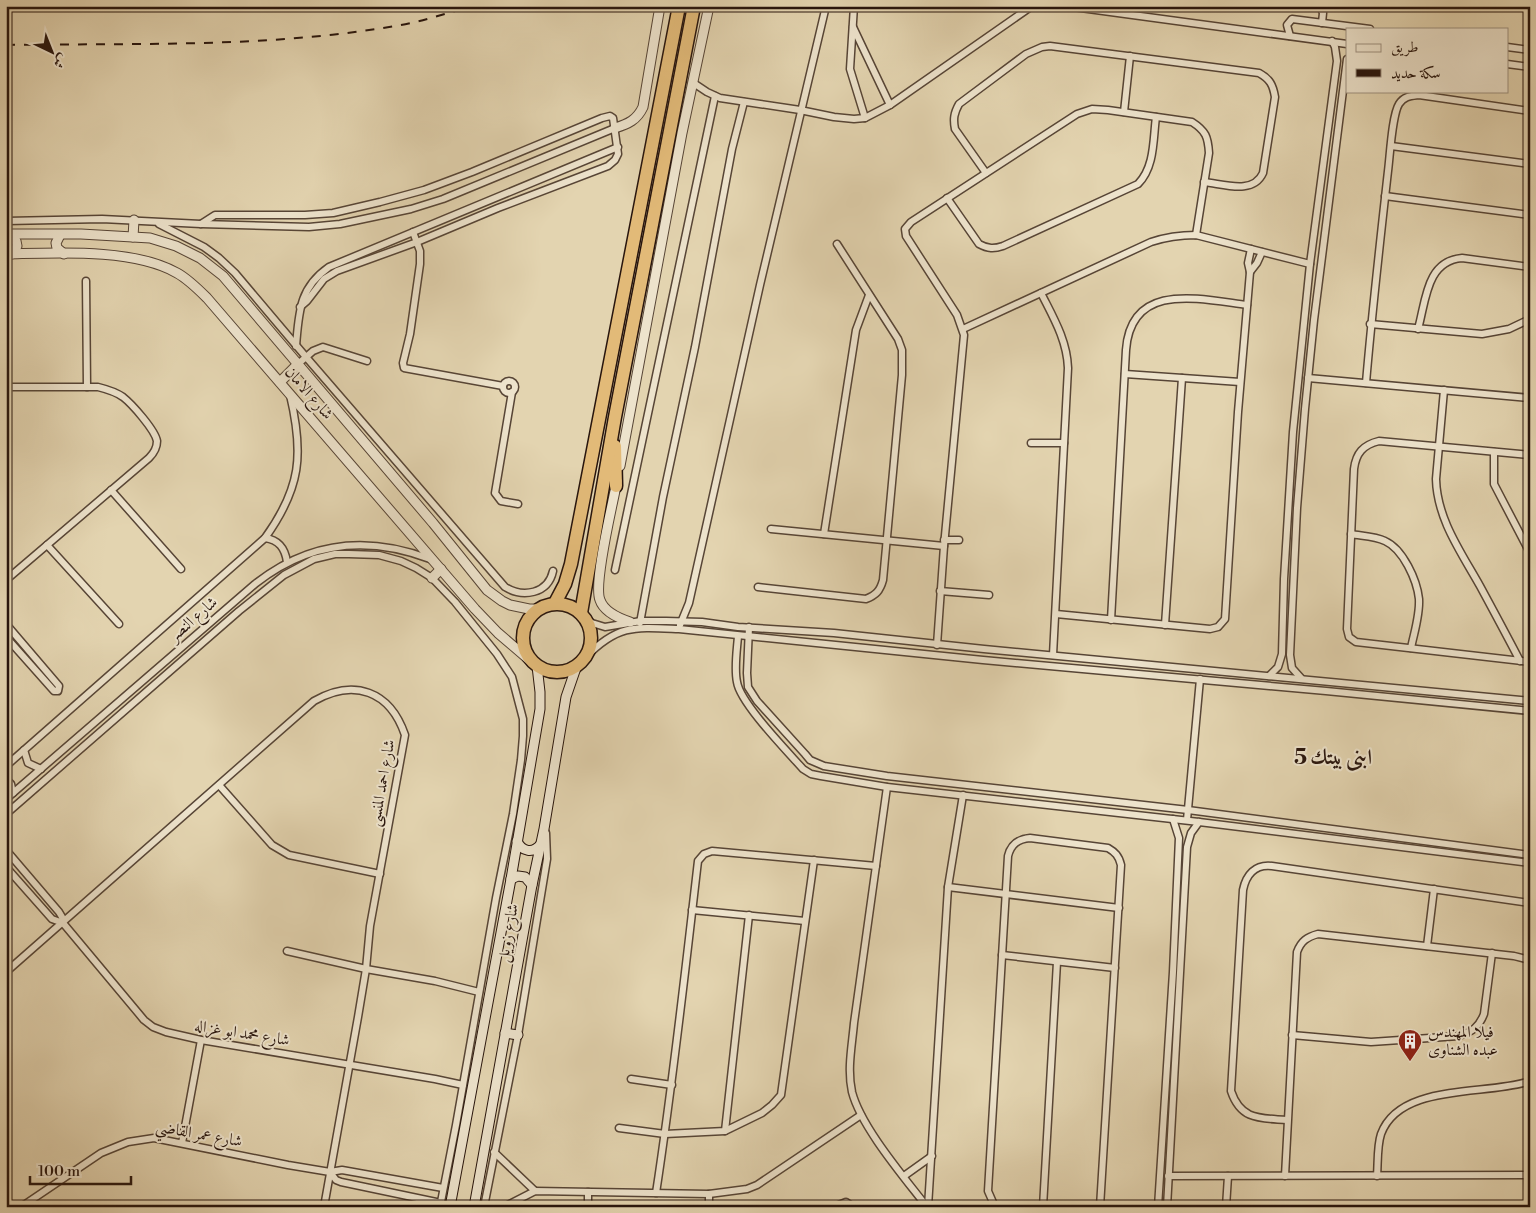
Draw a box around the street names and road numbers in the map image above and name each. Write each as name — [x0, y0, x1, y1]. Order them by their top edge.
street label: شارع الامان — [278, 362, 337, 426]
street label: شارع النصر — [163, 592, 224, 649]
street label: شارع احمد المنسى — [365, 738, 402, 829]
street label: شارع زويل — [493, 902, 526, 964]
street label: شارع محمد ابو غزاله — [192, 1016, 291, 1053]
street label: شارع عمر القاضي — [153, 1117, 244, 1156]

